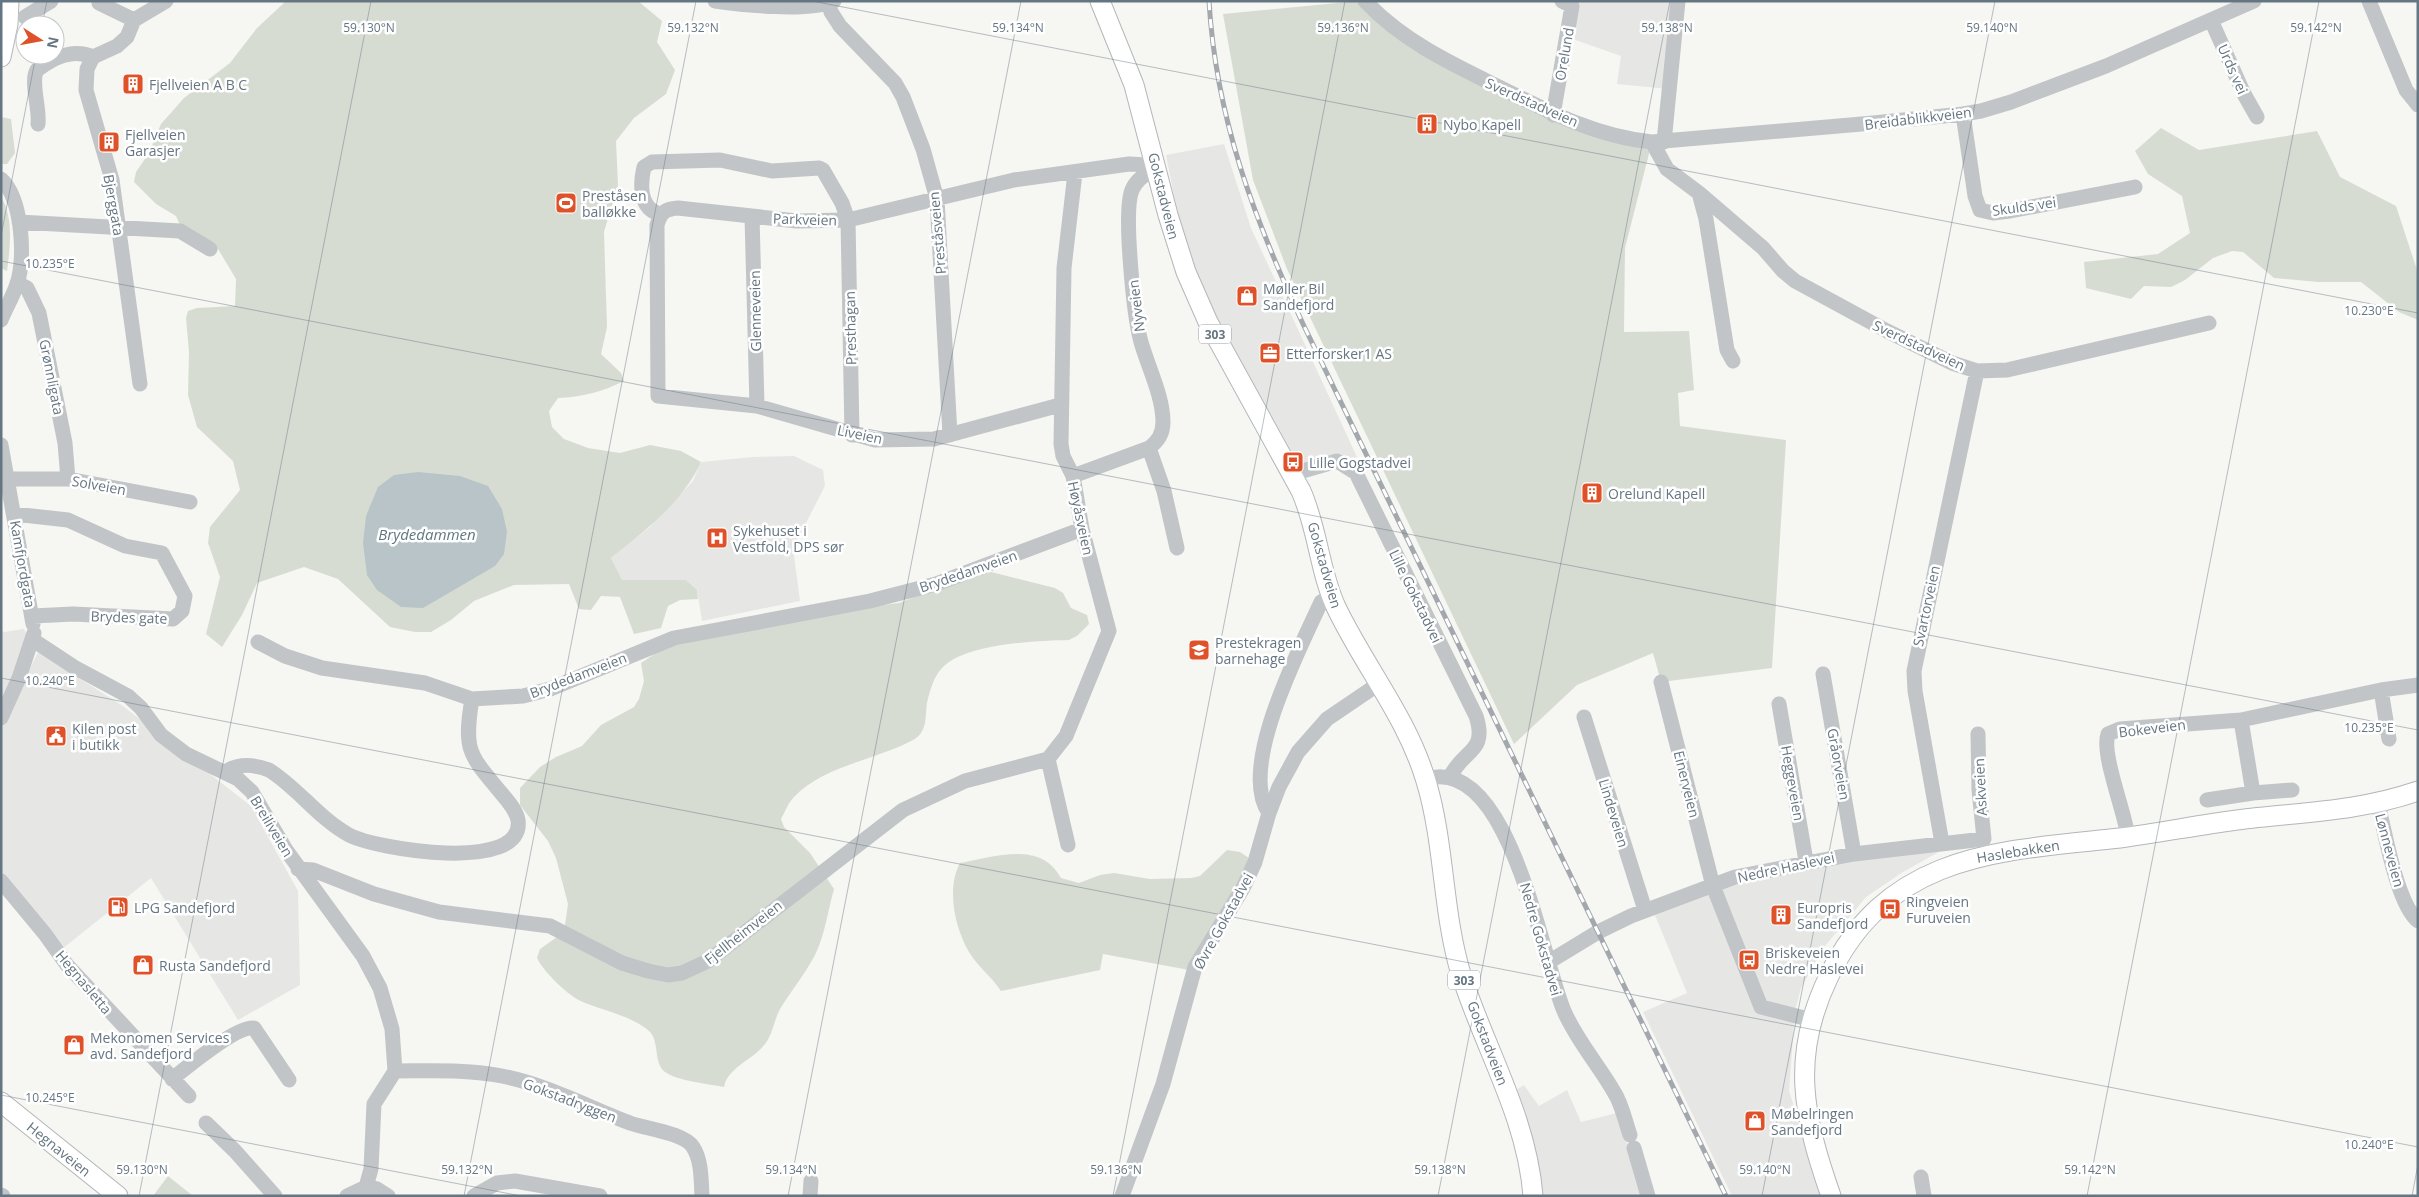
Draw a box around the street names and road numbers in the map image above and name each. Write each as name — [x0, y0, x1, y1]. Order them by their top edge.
street label: Orelund — [1550, 26, 1578, 82]
street label: Urds vei — [2214, 41, 2252, 97]
street label: Sverdstadveien — [1483, 73, 1581, 131]
street label: Breidablikkveien — [1863, 102, 1973, 134]
street label: Gokstadveien — [1144, 151, 1184, 241]
street label: Bjerggata — [99, 173, 129, 237]
street label: Preståsveien — [924, 191, 950, 275]
street label: Skulds vei — [1991, 192, 2057, 220]
street label: Parkveien — [773, 208, 837, 230]
street label: Glenneveien — [745, 270, 765, 352]
street label: Nyveien — [1123, 279, 1149, 333]
street label: Presthagan — [840, 291, 860, 365]
street label: Sverdstadveien — [1870, 315, 1968, 375]
road number: 303 — [1199, 324, 1231, 344]
street label: Grønnligata — [35, 338, 69, 416]
street label: Liveien — [836, 420, 884, 448]
street label: Solveien — [71, 471, 127, 499]
street label: Høyåsveien — [1064, 479, 1098, 557]
street label: Kamfjordgata — [6, 519, 40, 609]
street label: Gokstadveien — [1304, 520, 1346, 610]
street label: Brydedamveien — [917, 545, 1019, 597]
street label: Lille Gokstadvei — [1385, 546, 1447, 646]
street label: Svartorveien — [1908, 564, 1944, 648]
street label: Brydes gate — [90, 606, 168, 628]
street label: Brydedamveien — [527, 648, 629, 702]
street label: Bokeveien — [2117, 714, 2187, 742]
street label: Gråorveien — [1823, 727, 1855, 801]
street label: Heggeveien — [1777, 744, 1809, 822]
street label: Einerveien — [1670, 749, 1704, 819]
street label: Askveien — [1969, 758, 1991, 816]
street label: Lindeveien — [1595, 776, 1633, 850]
street label: Breiliveien — [246, 792, 298, 860]
street label: Lønneveien — [2371, 811, 2409, 889]
street label: Haslebakken — [1975, 835, 2061, 867]
street label: Nedre Haslevei — [1736, 847, 1836, 887]
street label: Øvre Gokstadvei — [1189, 869, 1257, 973]
street label: Nedre Gokstadvei — [1516, 880, 1566, 998]
street label: Fjellheimveien — [700, 896, 786, 968]
street label: Hegnasletta — [52, 946, 116, 1018]
road number: 303 — [1448, 970, 1480, 990]
street label: Gokstadveien — [1463, 998, 1513, 1088]
street label: Gokstadryggen — [521, 1074, 619, 1126]
street label: Hegnaveien — [23, 1117, 95, 1181]

